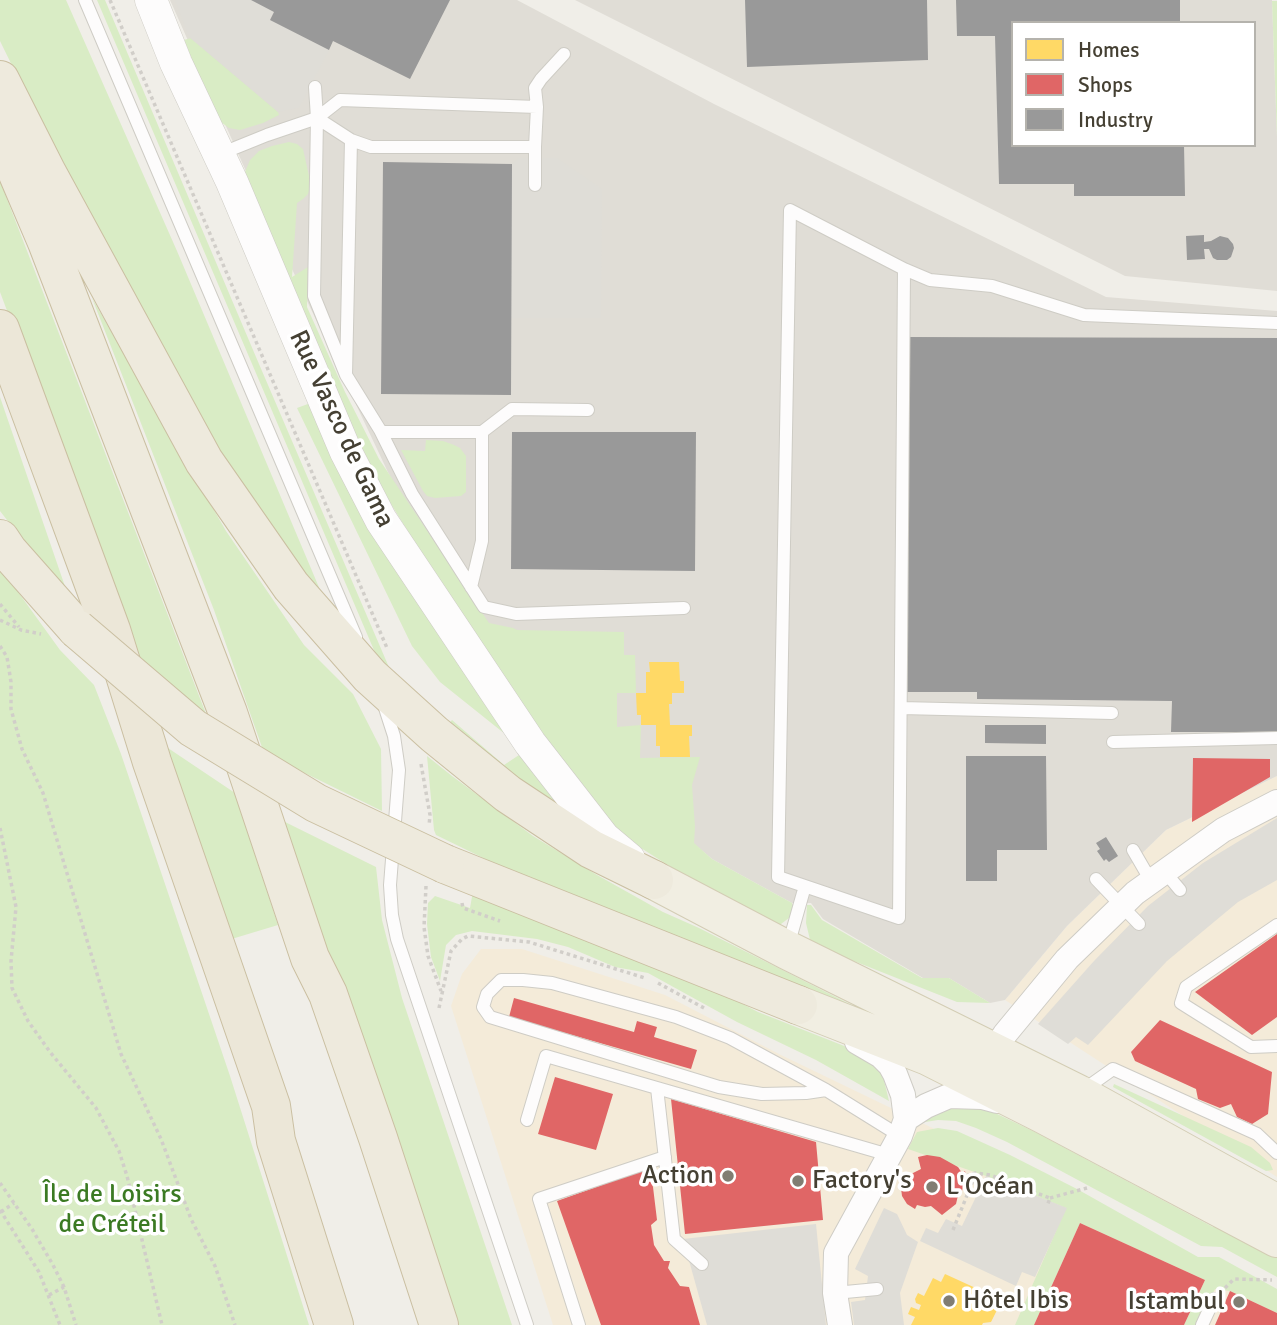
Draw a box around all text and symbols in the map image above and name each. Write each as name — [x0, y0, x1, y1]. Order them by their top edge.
legend — [1011, 21, 1256, 147]
text: Homes — [1078, 37, 1140, 63]
text: Shops — [1078, 72, 1132, 98]
text: Industry — [1078, 107, 1153, 133]
street label: Rue Vasco de Gama — [282, 325, 400, 533]
place label: Action — [642, 1160, 714, 1192]
place label: Factory's — [812, 1165, 912, 1197]
marker: Action — [720, 1168, 736, 1184]
place label: L'Océan — [946, 1171, 1034, 1203]
marker: Factory's — [790, 1173, 806, 1189]
park label: Île de Loisirs de Créteil — [42, 1179, 182, 1240]
marker: L'Océan — [924, 1179, 940, 1195]
place label: Hôtel Ibis — [963, 1285, 1069, 1317]
place label: Istambul — [1127, 1286, 1225, 1318]
marker: Hôtel Ibis — [941, 1293, 957, 1309]
marker: Istambul — [1231, 1294, 1247, 1310]

